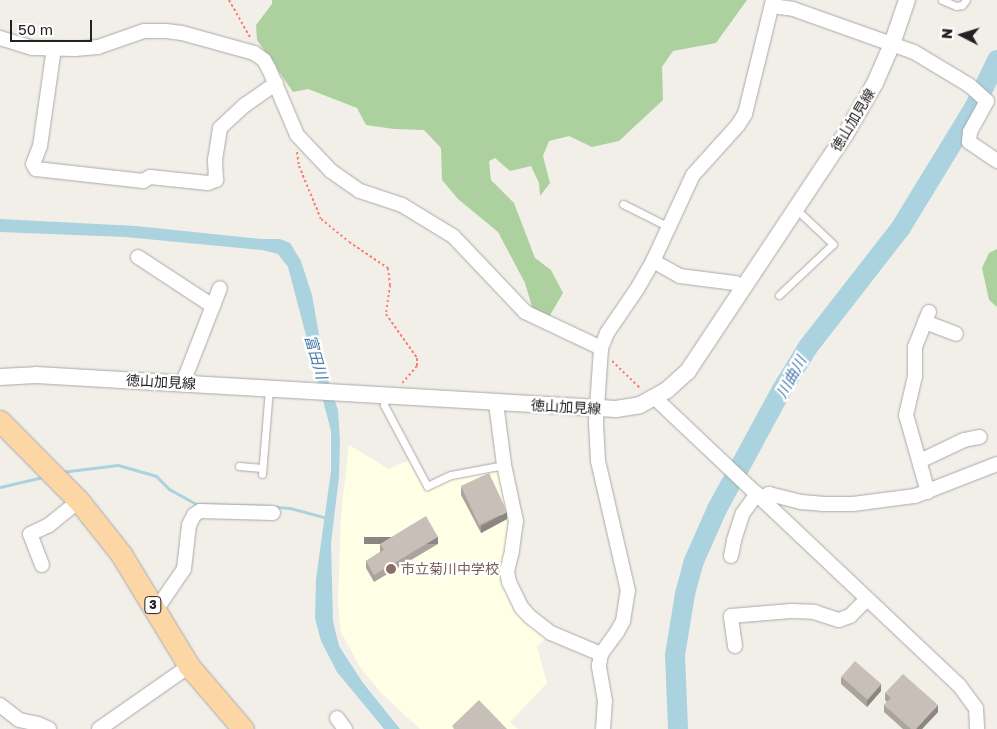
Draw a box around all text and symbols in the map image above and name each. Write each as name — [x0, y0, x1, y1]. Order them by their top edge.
scale bar — [12, 10, 95, 42]
north arrow — [937, 10, 987, 60]
text: 50 m — [18, 20, 53, 38]
text: N — [938, 28, 955, 40]
street label: 徳山加見線 — [828, 86, 878, 154]
water label: 富田川 — [301, 333, 331, 381]
water label: 川曲川 — [772, 353, 810, 401]
street label: 徳山加見線 — [126, 372, 196, 392]
street label: 徳山加見線 — [531, 397, 601, 417]
place label: 市立菊川中学校 — [401, 561, 499, 577]
marker: 市立菊川中学校 — [385, 563, 397, 575]
road number: 3 — [144, 596, 162, 614]

